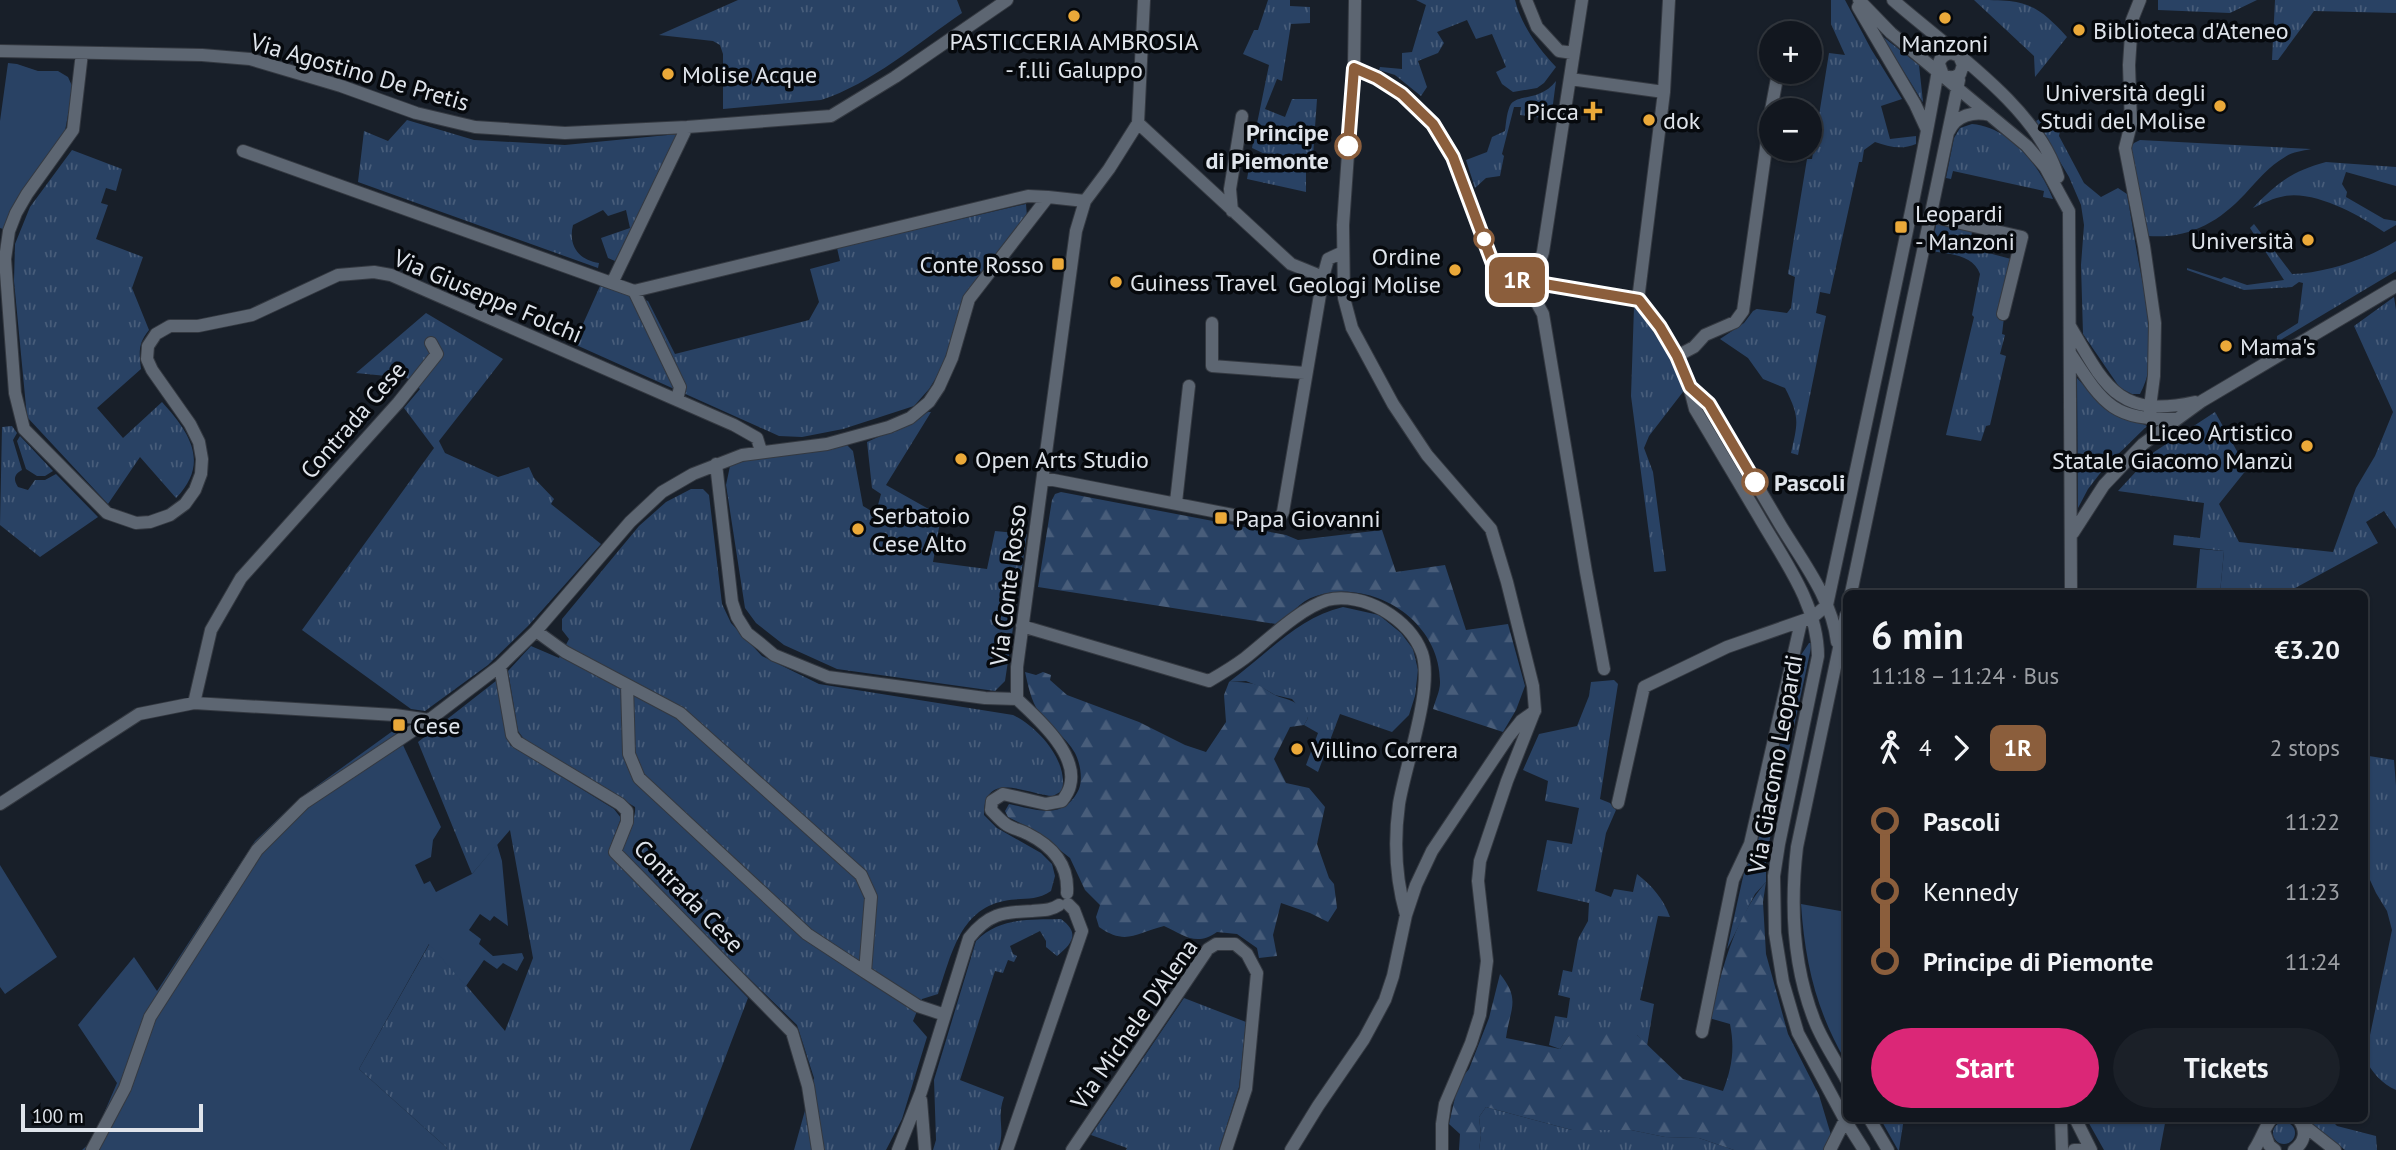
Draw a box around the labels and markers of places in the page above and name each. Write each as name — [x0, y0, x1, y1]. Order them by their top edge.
marker: PASTICCERIA AMBROSIA - f.lli Galuppo — [1066, 8, 1082, 24]
marker: Manzoni — [1937, 10, 1953, 26]
place label: Biblioteca d'Ateneo — [2093, 15, 2289, 46]
marker: Biblioteca d'Ateneo — [2071, 22, 2087, 38]
place label: PASTICCERIA AMBROSIA - f.lli Galuppo — [949, 26, 1199, 85]
place label: Manzoni — [1902, 28, 1988, 59]
place label: Molise Acque — [682, 59, 817, 90]
marker: Molise Acque — [660, 66, 676, 82]
place label: Università degli Studi del Molise — [2040, 77, 2206, 136]
place label: Picca — [1526, 96, 1579, 127]
marker: Università degli Studi del Molise — [2212, 98, 2228, 114]
marker: Picca — [1585, 103, 1601, 119]
place label: dok — [1663, 105, 1701, 136]
marker: dok — [1641, 112, 1657, 128]
place label: Principe di Piemonte — [1205, 117, 1329, 176]
marker: Principe di Piemonte — [1335, 133, 1361, 159]
place label: Leopardi - Manzoni — [1915, 198, 2015, 257]
marker: Leopardi - Manzoni — [1893, 219, 1909, 235]
place label: Università — [2191, 225, 2294, 256]
unlabelled marker — [1474, 229, 1494, 249]
marker: Università — [2300, 232, 2316, 248]
place label: Ordine Geologi Molise — [1288, 241, 1441, 300]
place label: Conte Rosso — [920, 249, 1044, 280]
marker: Conte Rosso — [1050, 256, 1066, 272]
marker: Ordine Geologi Molise — [1447, 262, 1463, 278]
place label: Guiness Travel — [1130, 267, 1277, 298]
marker: Guiness Travel — [1108, 274, 1124, 290]
place label: Mama's — [2240, 331, 2316, 362]
marker: Mama's — [2218, 338, 2234, 354]
place label: Liceo Artistico Statale Giacomo Manzù — [2052, 417, 2293, 476]
marker: Liceo Artistico Statale Giacomo Manzù — [2299, 438, 2315, 454]
place label: Open Arts Studio — [975, 444, 1149, 475]
marker: Open Arts Studio — [953, 451, 969, 467]
place label: Pascoli — [1774, 467, 1845, 498]
marker: Pascoli — [1742, 469, 1768, 495]
place label: Serbatoio Cese Alto — [872, 500, 970, 559]
place label: Papa Giovanni — [1235, 503, 1381, 534]
marker: Papa Giovanni — [1213, 510, 1229, 526]
marker: Serbatoio Cese Alto — [850, 521, 866, 537]
place label: Cese — [413, 710, 460, 741]
marker: Cese — [391, 717, 407, 733]
place label: Villino Correra — [1310, 734, 1458, 765]
marker: Villino Correra — [1289, 741, 1305, 757]

